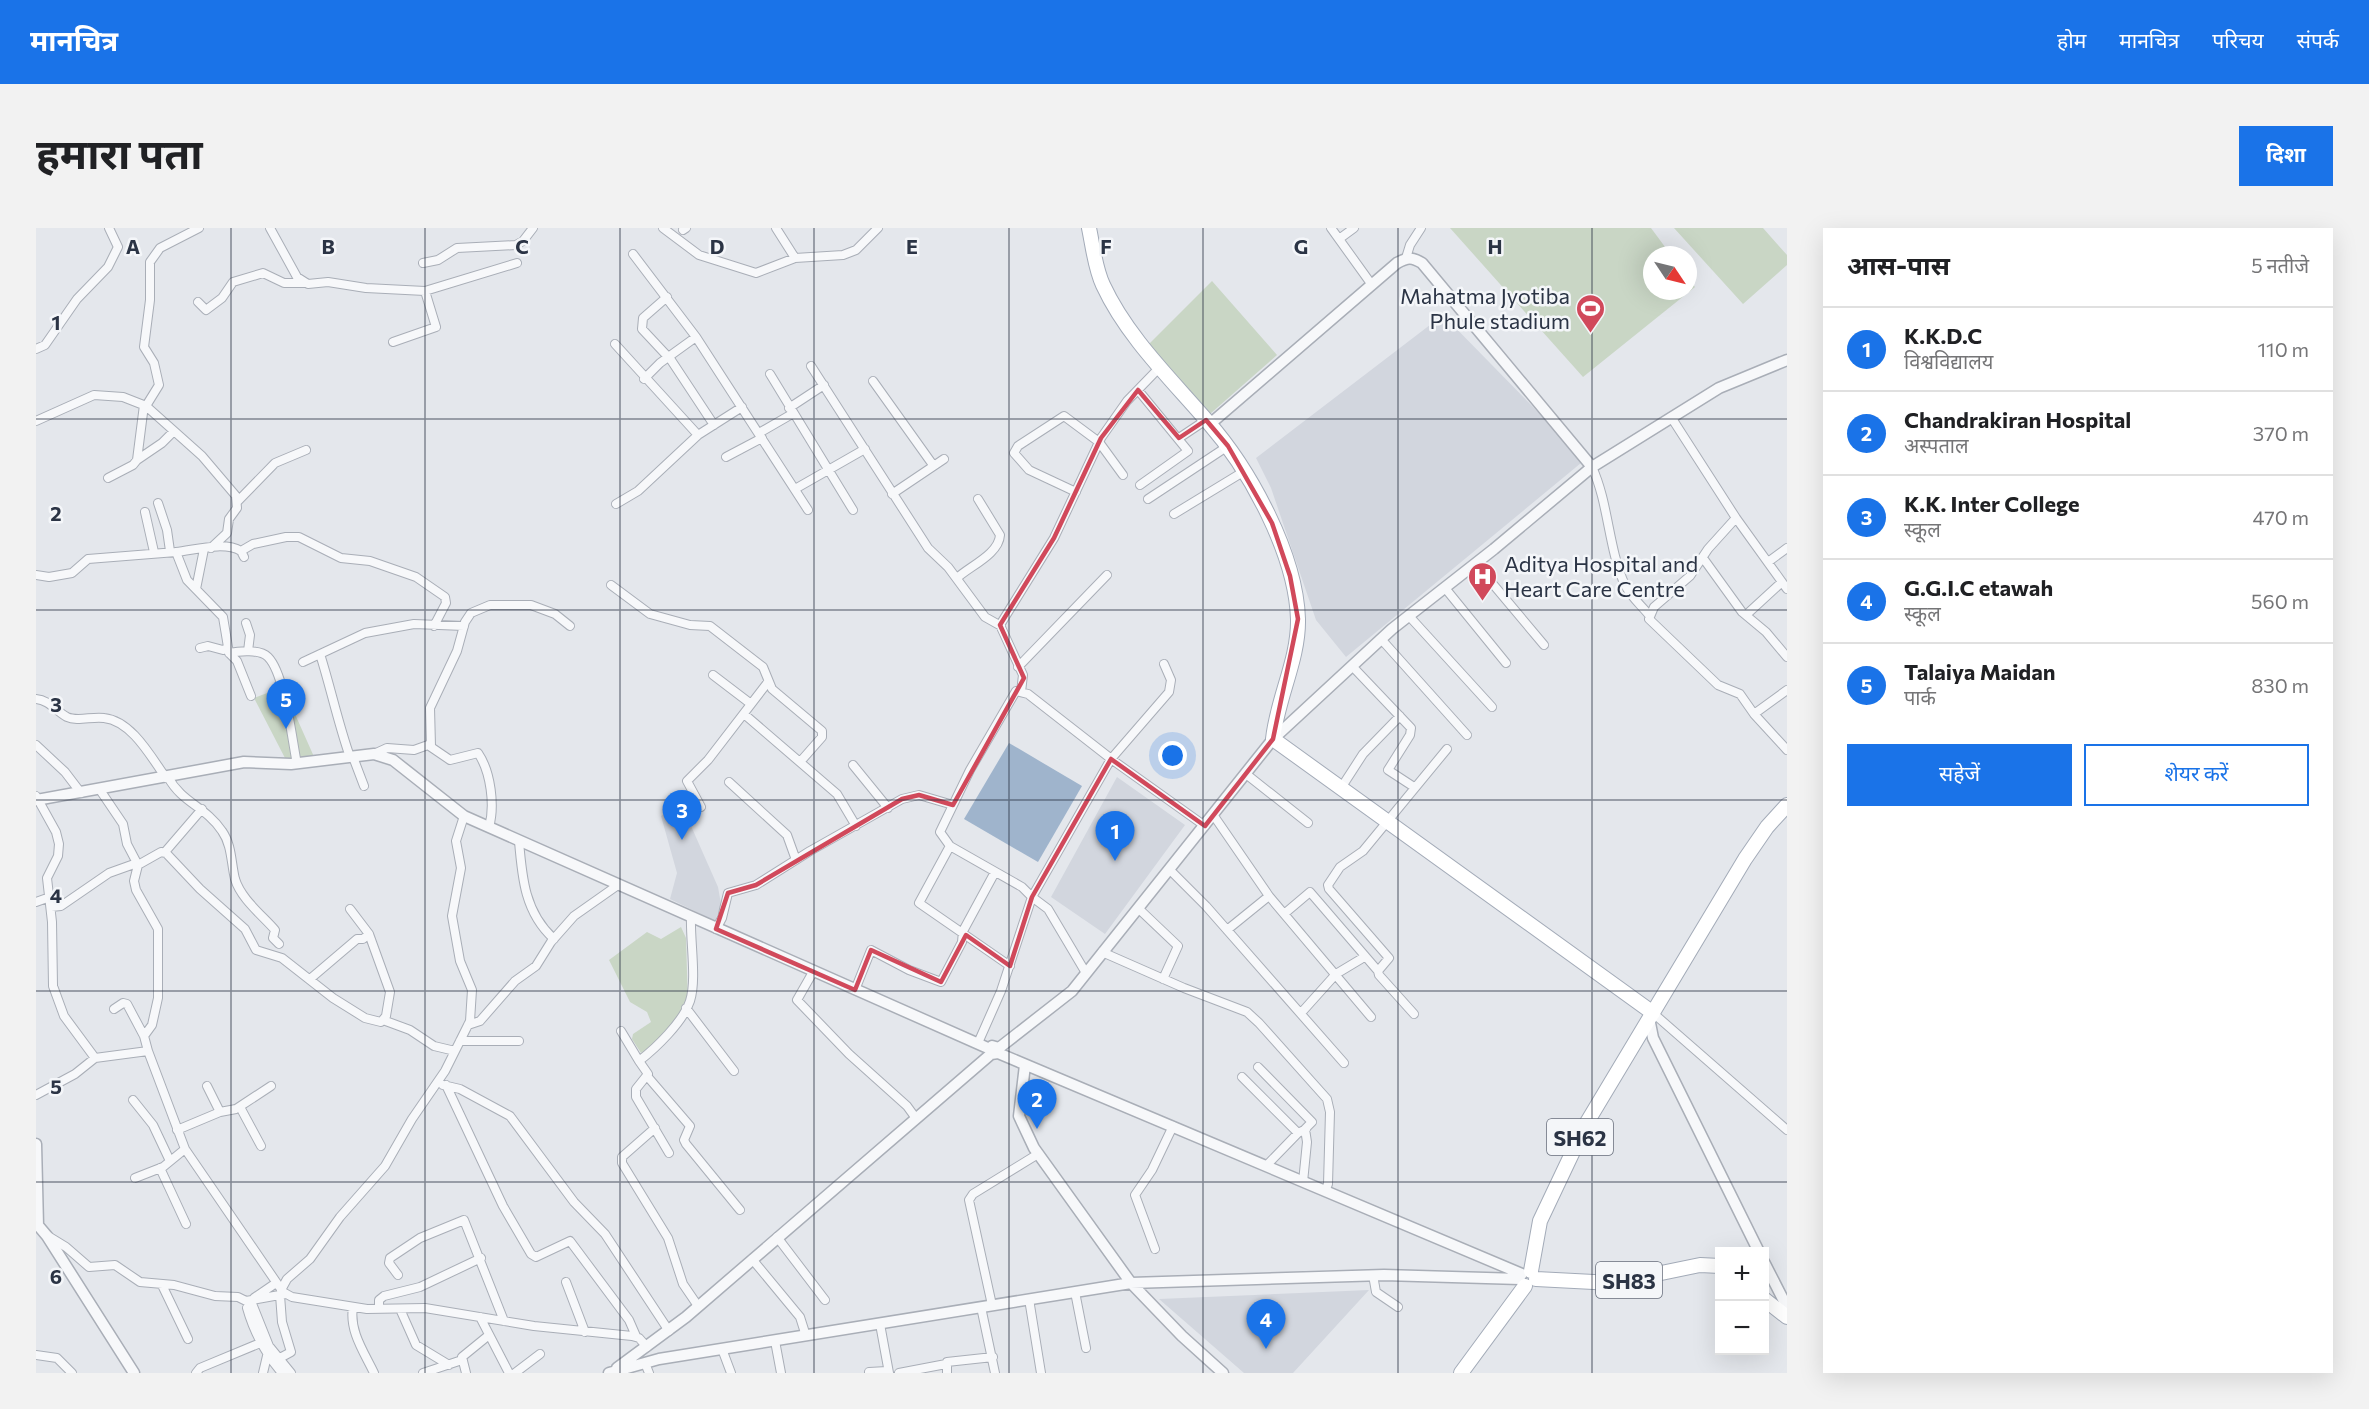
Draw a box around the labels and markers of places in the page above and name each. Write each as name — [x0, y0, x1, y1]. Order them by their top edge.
place label: Mahatma Jyotiba Phule stadium — [1400, 282, 1570, 334]
sports icon: Mahatma Jyotiba Phule stadium — [1575, 292, 1607, 334]
place label: Aditya Hospital and Heart Care Centre — [1504, 550, 1698, 602]
hospital icon: Aditya Hospital and Heart Care Centre — [1467, 560, 1499, 602]
pin: 5 — [266, 680, 306, 729]
pin: 3 — [662, 790, 702, 840]
pin: 1 — [1096, 812, 1134, 861]
pin: 2 — [1018, 1080, 1056, 1129]
pin: 4 — [1246, 1300, 1286, 1349]

